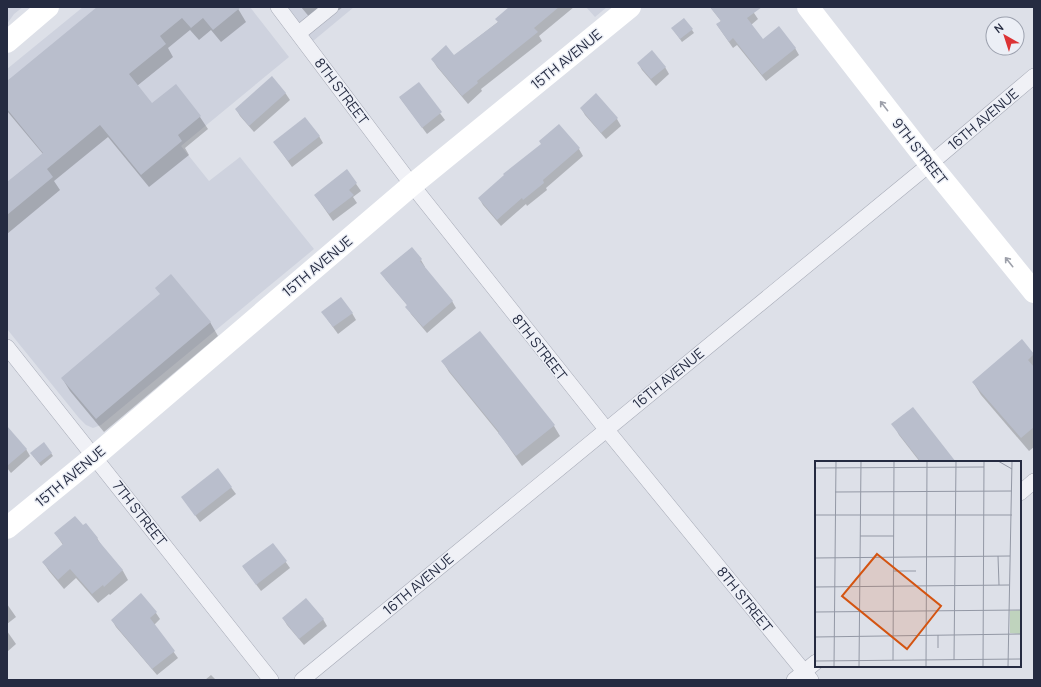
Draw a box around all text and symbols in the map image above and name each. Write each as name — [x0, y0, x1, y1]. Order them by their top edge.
north arrow — [985, 16, 1025, 56]
text: N — [991, 19, 1006, 36]
street label: 15TH AVENUE — [527, 25, 605, 93]
street label: 8TH STREET — [311, 54, 374, 129]
street label: 16TH AVENUE — [944, 84, 1022, 154]
one-way arrow — [880, 100, 889, 111]
street label: 9TH STREET — [888, 114, 952, 189]
street label: 15TH AVENUE — [278, 231, 356, 301]
one-way arrow — [1005, 256, 1014, 267]
street label: 8TH STREET — [508, 310, 572, 384]
street label: 16TH AVENUE — [628, 343, 708, 413]
street label: 15TH AVENUE — [31, 441, 109, 511]
inset map — [815, 461, 1021, 667]
street label: 7TH STREET — [109, 476, 172, 550]
street label: 16TH AVENUE — [379, 549, 457, 619]
street label: 8TH STREET — [713, 562, 778, 636]

